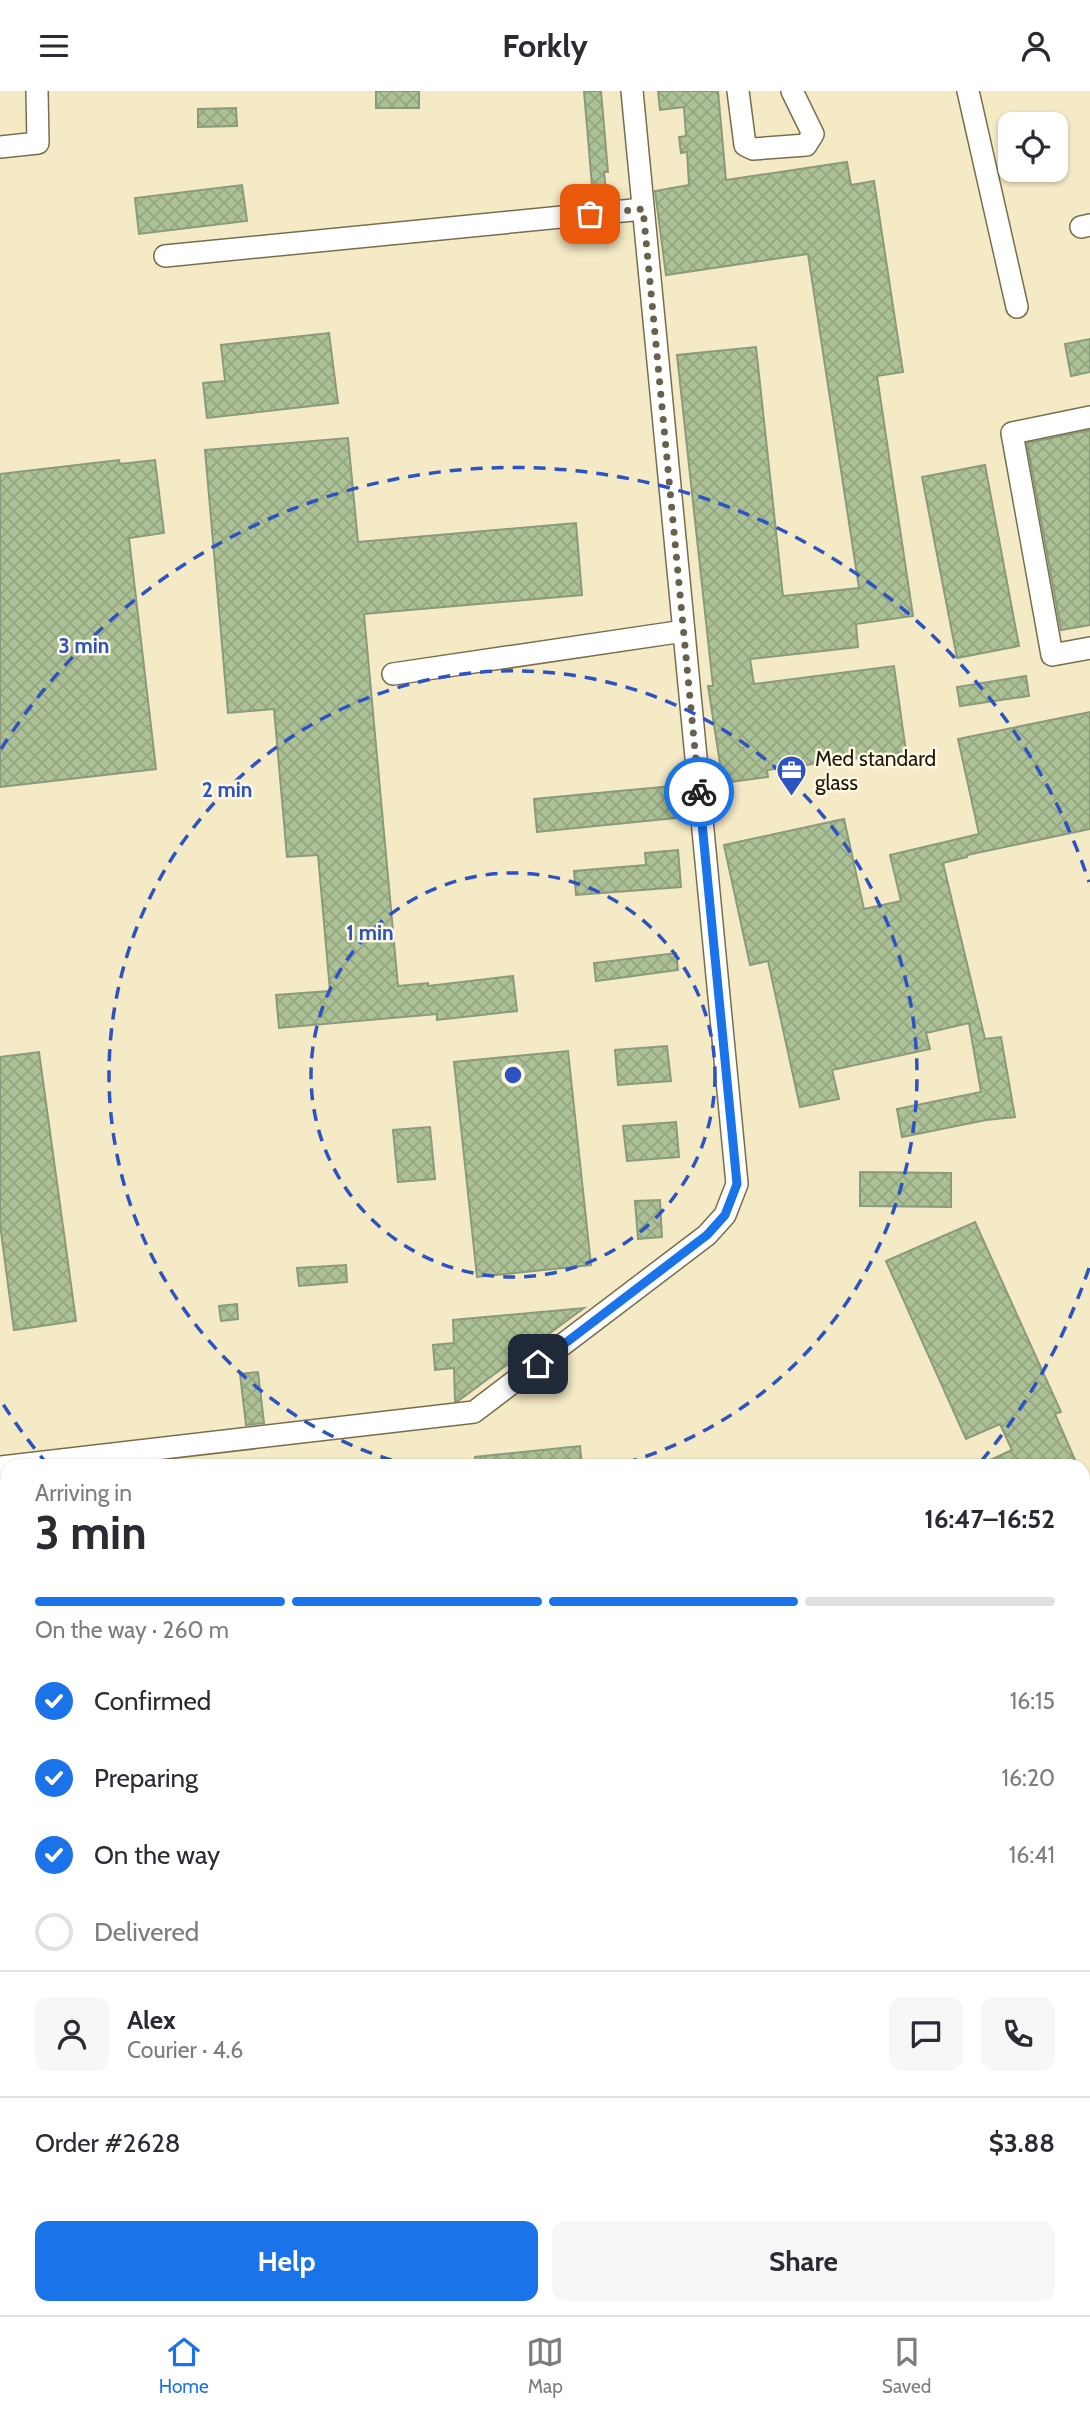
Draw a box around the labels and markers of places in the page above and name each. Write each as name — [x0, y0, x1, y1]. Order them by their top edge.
pin — [560, 184, 620, 244]
place label: Med standard glass — [815, 746, 936, 795]
office icon: Med standard glass — [775, 753, 809, 797]
centre of rings — [501, 1063, 525, 1087]
pin — [508, 1334, 568, 1394]

